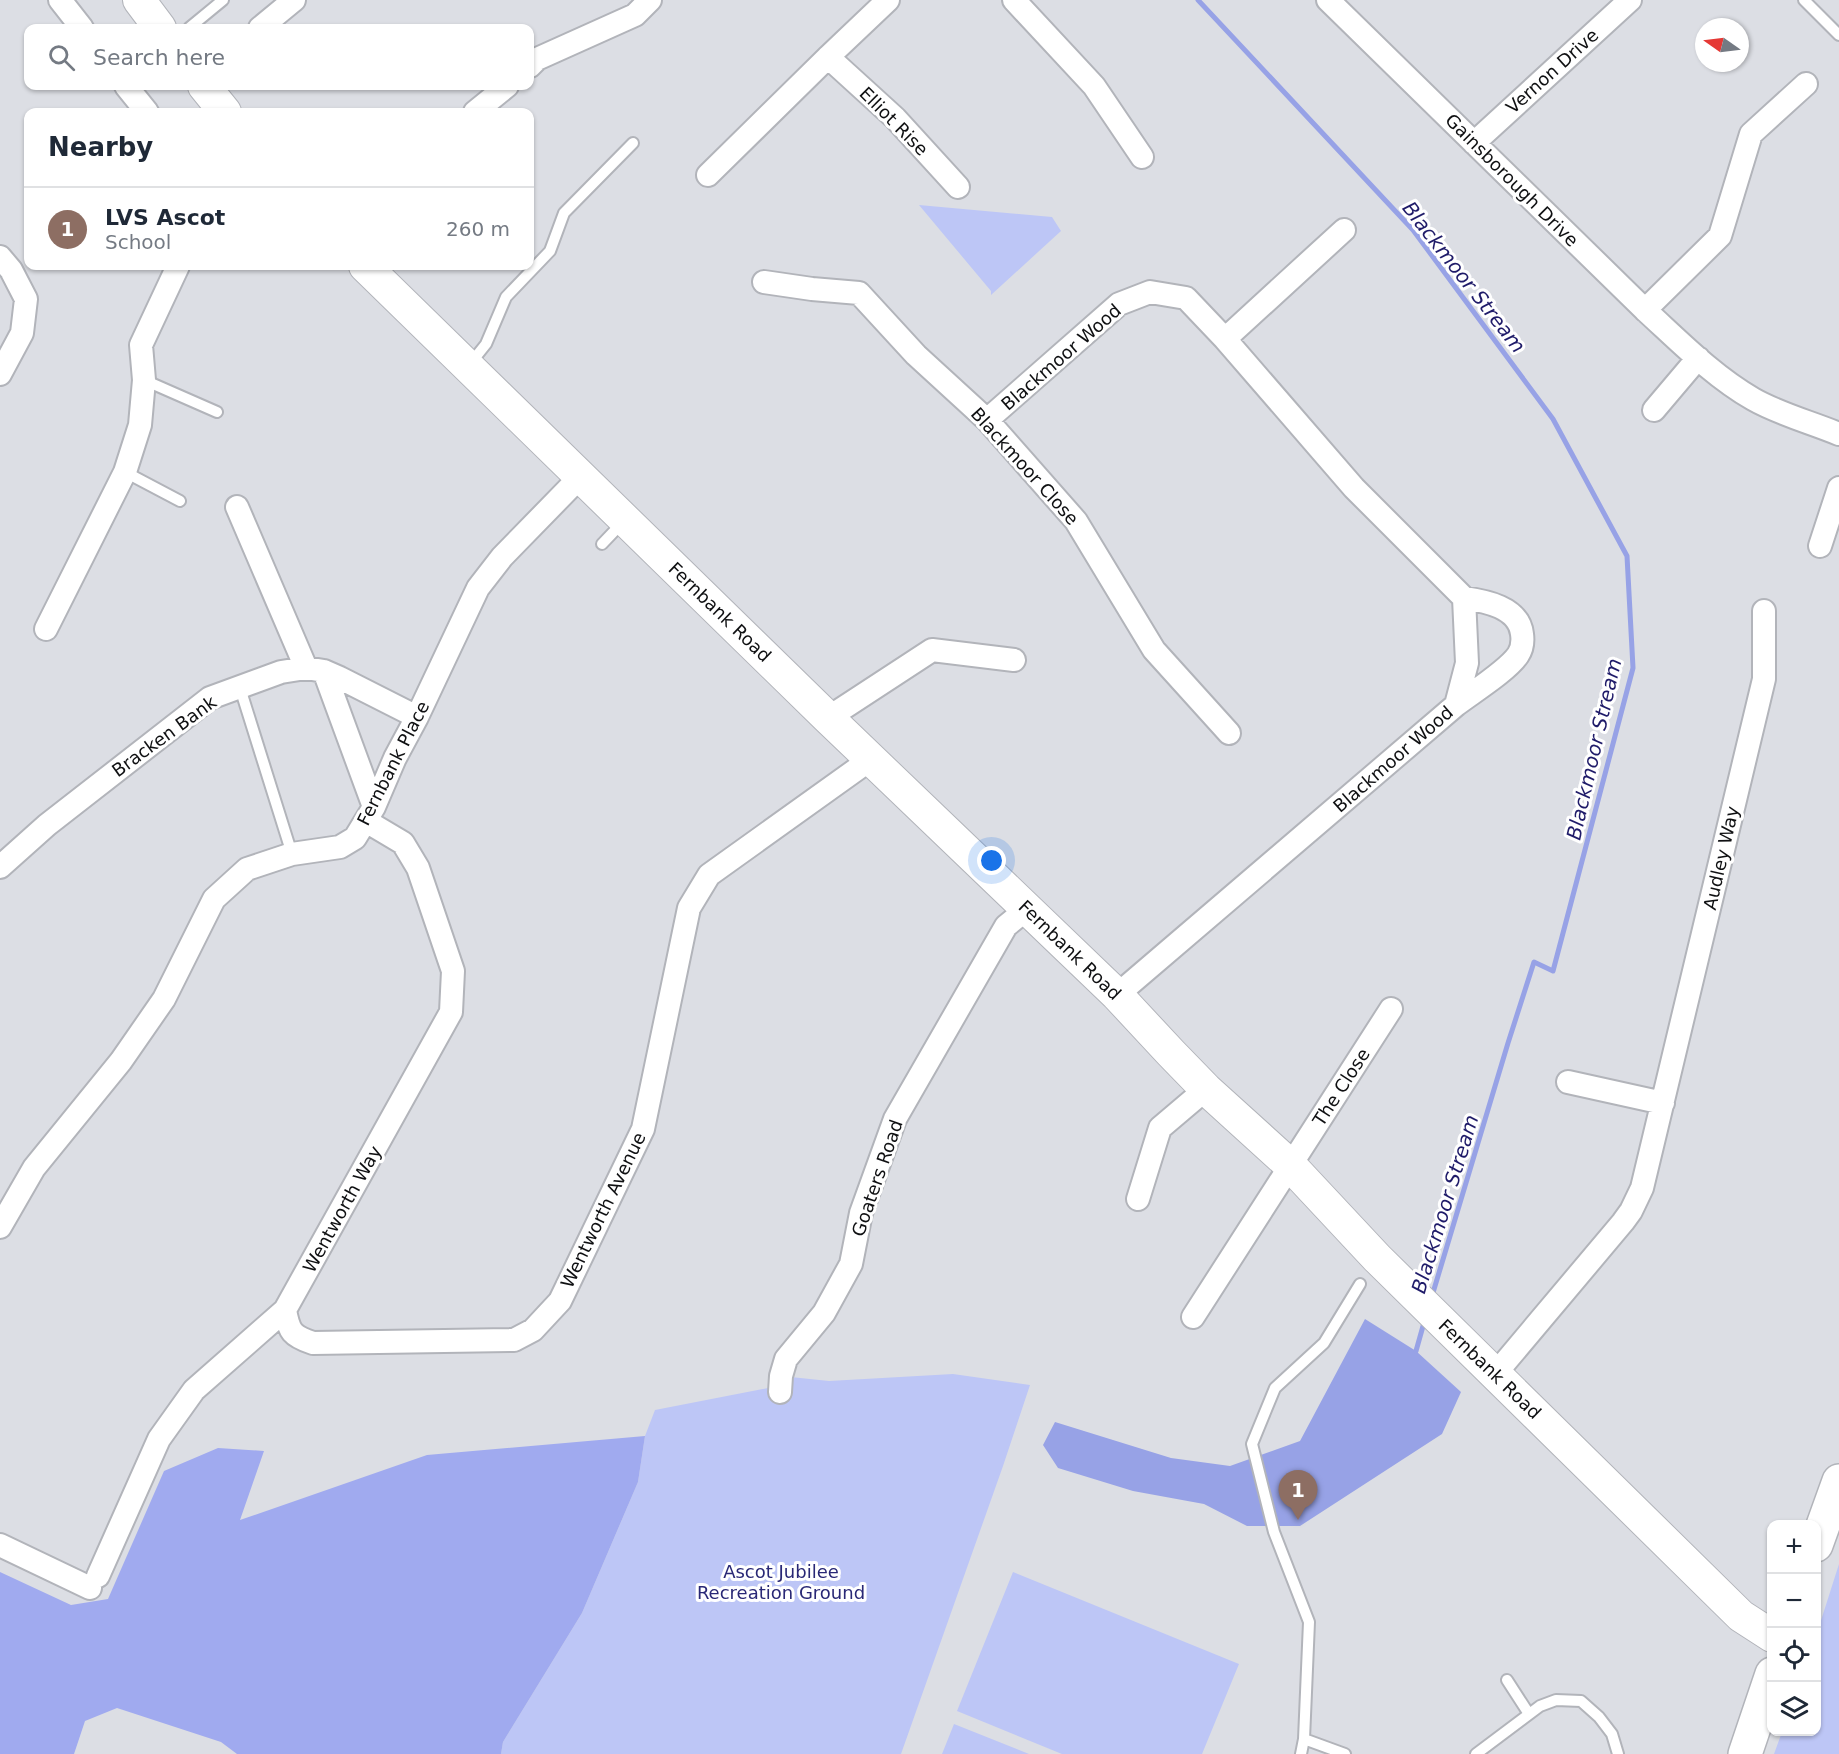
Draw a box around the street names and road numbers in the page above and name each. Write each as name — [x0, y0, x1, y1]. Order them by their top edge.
street label: Vernon Drive — [1502, 24, 1602, 118]
street label: Elliot Rise — [855, 82, 933, 160]
street label: Gainsborough Drive — [1441, 109, 1583, 251]
street label: Blackmoor Wood — [997, 299, 1125, 415]
street label: Blackmoor Close — [967, 403, 1083, 529]
street label: Fernbank Road — [664, 558, 776, 666]
street label: Bracken Bank — [108, 691, 221, 781]
street label: Fernbank Place — [353, 697, 433, 829]
street label: Blackmoor Wood — [1329, 701, 1457, 817]
street label: Audley Way — [1699, 804, 1743, 912]
street label: Fernbank Road — [1014, 896, 1126, 1004]
street label: The Close — [1308, 1044, 1374, 1131]
street label: Goaters Road — [847, 1117, 907, 1239]
street label: Wentworth Avenue — [556, 1129, 650, 1291]
street label: Wentworth Way — [298, 1142, 386, 1276]
street label: Fernbank Road — [1434, 1315, 1546, 1423]

